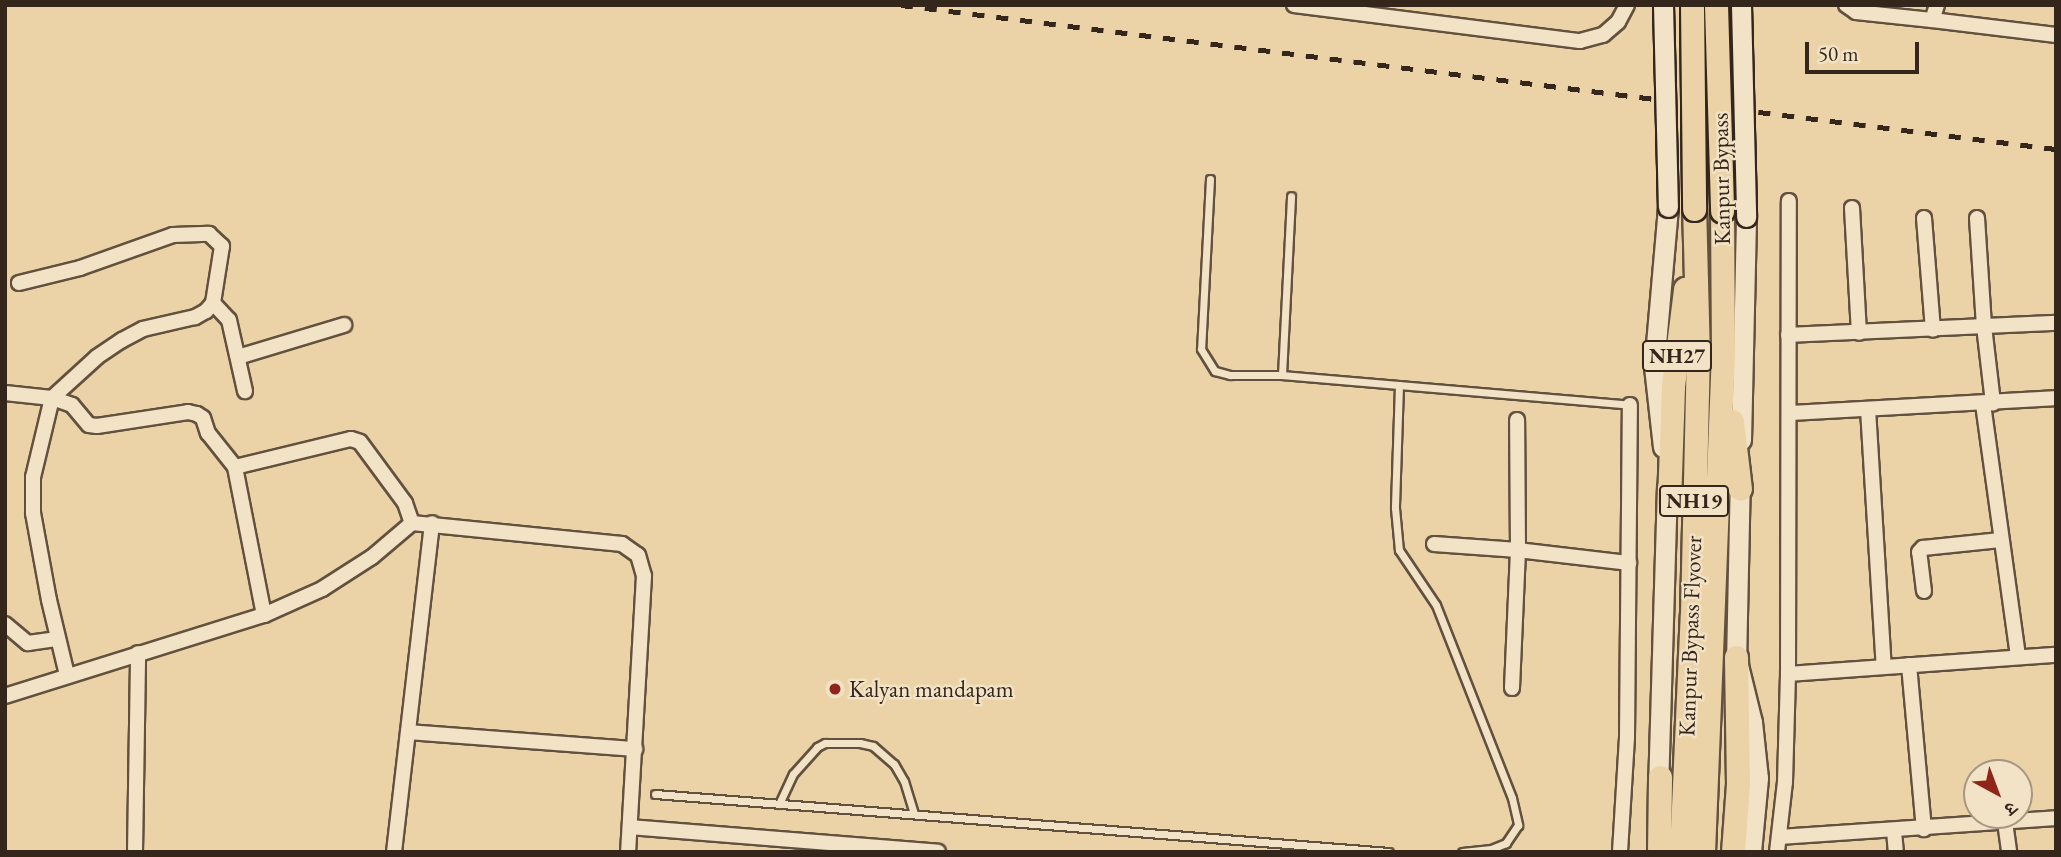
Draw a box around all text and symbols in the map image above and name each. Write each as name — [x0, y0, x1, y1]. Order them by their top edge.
scale bar — [1809, 28, 1923, 72]
text: 50 m — [1818, 40, 1859, 67]
street label: Kanpur Bypass — [1706, 113, 1736, 245]
road number: NH27 — [1640, 338, 1714, 374]
road number: NH19 — [1657, 484, 1731, 518]
street label: Kanpur Bypass Flyover — [1673, 535, 1707, 737]
place label: Kalyan mandapam — [849, 675, 1014, 703]
marker: Kalyan mandapam — [827, 681, 843, 697]
north arrow — [1963, 759, 2033, 829]
text: उ — [1999, 796, 2023, 821]

